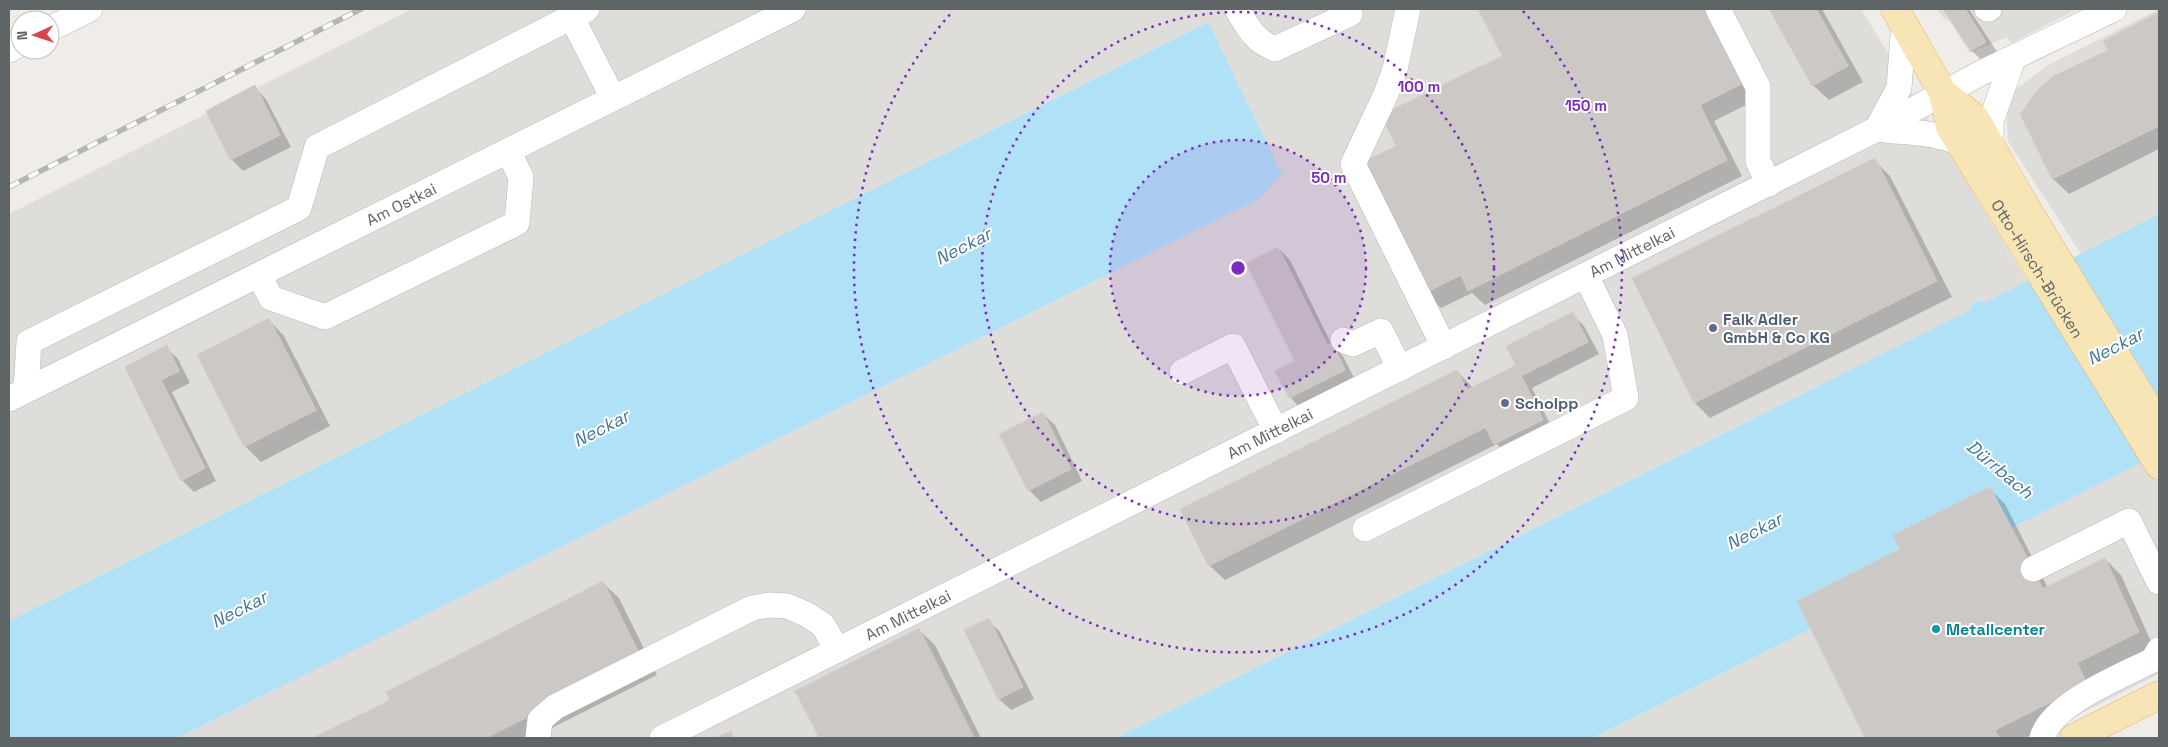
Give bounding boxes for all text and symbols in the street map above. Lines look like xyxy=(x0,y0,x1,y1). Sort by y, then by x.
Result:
north arrow xyxy=(10,10,60,60)
text: N xyxy=(13,31,31,41)
text: 100 m xyxy=(1398,77,1440,96)
text: 150 m xyxy=(1565,96,1607,115)
text: 50 m xyxy=(1311,168,1347,187)
street label: Am Ostkai xyxy=(363,178,440,230)
street label: Otto-Hirsch-Brücken xyxy=(1987,195,2088,342)
water label: Neckar xyxy=(931,221,997,270)
street label: Am Mittelkai xyxy=(1586,222,1678,282)
centre of rings xyxy=(1229,259,1247,277)
place label: Falk Adler GmbH & Co KG xyxy=(1723,309,1830,348)
water label: Neckar xyxy=(2083,321,2149,370)
marker: Falk Adler GmbH & Co KG xyxy=(1707,322,1719,334)
place label: Scholpp xyxy=(1515,393,1578,414)
marker: Scholpp xyxy=(1499,397,1511,409)
water label: Neckar xyxy=(569,403,635,452)
street label: Am Mittelkai xyxy=(1224,403,1316,464)
water label: Dürrbach xyxy=(1962,434,2039,504)
water label: Neckar xyxy=(1722,506,1788,555)
water label: Neckar xyxy=(207,584,273,633)
street label: Am Mittelkai xyxy=(861,584,954,645)
place label: Metallcenter xyxy=(1946,619,2045,640)
marker: Metallcenter xyxy=(1930,623,1942,635)

